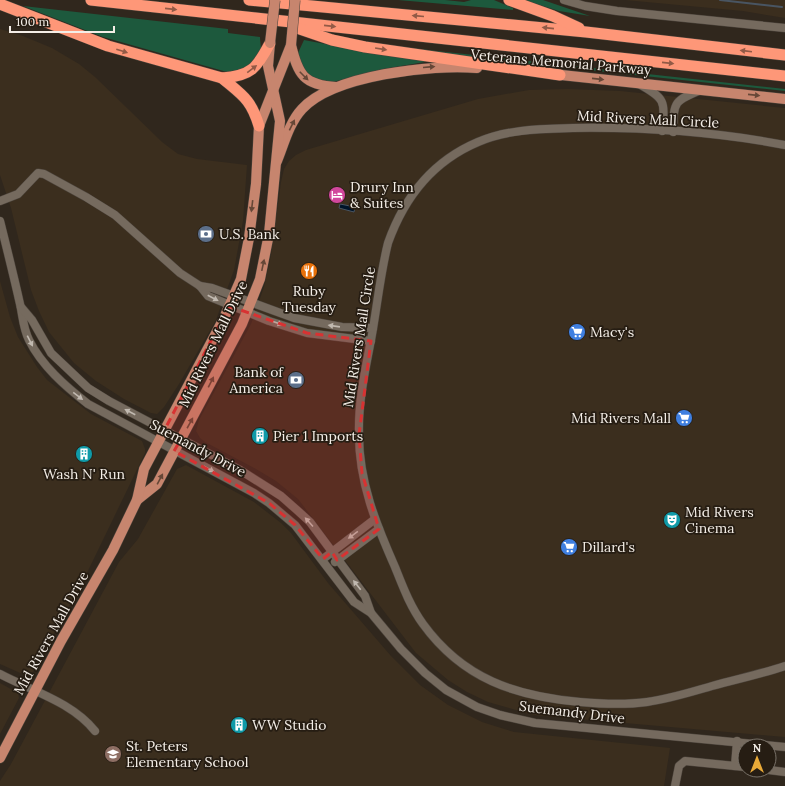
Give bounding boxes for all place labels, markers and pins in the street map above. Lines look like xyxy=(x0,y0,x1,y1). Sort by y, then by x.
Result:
place label: Drury Inn & Suites xyxy=(350,178,414,212)
hotel icon: Drury Inn & Suites xyxy=(327,185,347,205)
bank icon: U.S. Bank xyxy=(196,224,216,244)
place label: U.S. Bank xyxy=(219,225,280,243)
restaurant icon: Ruby Tuesday xyxy=(299,261,319,281)
place label: Ruby Tuesday xyxy=(282,282,337,316)
supermarket icon: Macy's xyxy=(567,322,587,342)
place label: Macy's xyxy=(590,323,634,341)
place label: Bank of America xyxy=(228,363,284,397)
bank icon: Bank of America xyxy=(286,370,306,390)
supermarket icon: Mid Rivers Mall xyxy=(674,408,694,428)
place label: Mid Rivers Mall xyxy=(571,409,671,427)
building icon: Pier 1 Imports xyxy=(250,426,270,446)
place label: Pier 1 Imports xyxy=(273,427,363,445)
building icon: Wash N' Run xyxy=(74,444,94,464)
place label: Wash N' Run xyxy=(43,465,126,483)
place label: Mid Rivers Cinema xyxy=(685,503,754,537)
theatre icon: Mid Rivers Cinema xyxy=(662,510,682,530)
supermarket icon: Dillard's xyxy=(559,537,579,557)
place label: Dillard's xyxy=(582,538,635,556)
building icon: WW Studio xyxy=(229,715,249,735)
place label: WW Studio xyxy=(252,716,326,734)
place label: St. Peters Elementary School xyxy=(126,737,249,771)
school or university icon: St. Peters Elementary School xyxy=(103,744,123,764)

